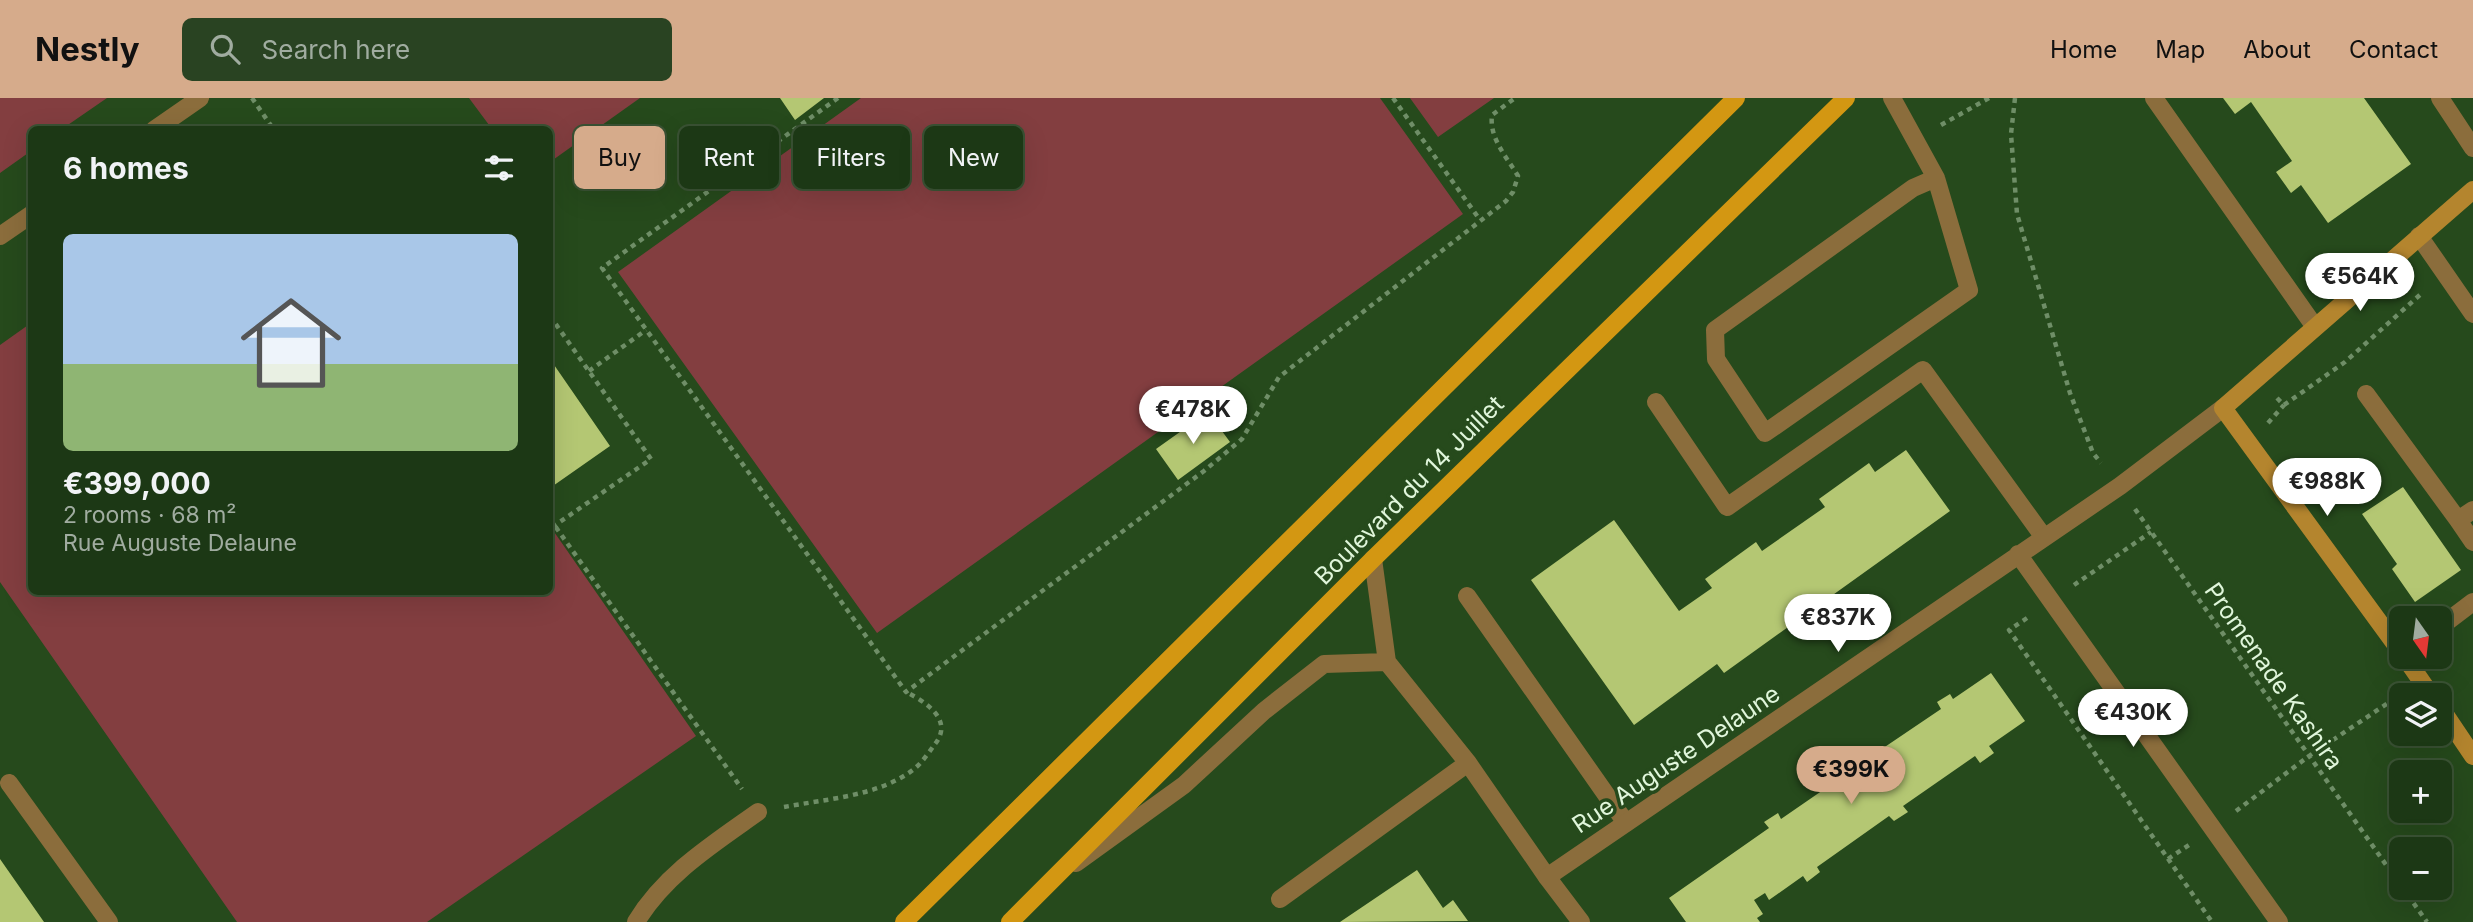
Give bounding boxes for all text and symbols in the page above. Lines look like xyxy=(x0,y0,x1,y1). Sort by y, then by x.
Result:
search box xyxy=(182,18,672,81)
text: Nestly xyxy=(35,29,140,69)
icon: search xyxy=(206,30,244,68)
text: Search here xyxy=(262,34,410,65)
text: Home xyxy=(2050,35,2117,64)
text: Map xyxy=(2155,35,2205,64)
text: About xyxy=(2243,35,2311,64)
text: Contact xyxy=(2349,35,2438,64)
chip: Buy xyxy=(574,126,665,189)
chip: Rent xyxy=(679,126,779,189)
chip: Filters xyxy=(793,126,910,189)
chip: New xyxy=(924,126,1023,189)
icon: filters xyxy=(480,149,518,187)
text: 6 homes xyxy=(63,150,189,186)
pin: €564K xyxy=(2311,254,2409,313)
text: €564K xyxy=(2321,262,2399,290)
icon: home xyxy=(228,280,354,406)
pin: €478K xyxy=(1144,386,1242,446)
street label: Boulevard du 14 Juillet xyxy=(1308,389,1510,591)
text: €478K xyxy=(1155,395,1231,423)
pin: €988K xyxy=(2278,458,2376,518)
text: €399,000 xyxy=(63,465,211,501)
text: €988K xyxy=(2288,467,2366,495)
text: 2 rooms · 68 m² xyxy=(63,501,236,529)
text: Rue Auguste Delaune xyxy=(63,529,297,557)
street label: Promenade Kashira xyxy=(2199,577,2349,775)
pin: €837K xyxy=(1789,594,1887,654)
text: €837K xyxy=(1800,603,1876,631)
north arrow xyxy=(2389,606,2452,668)
map controls xyxy=(2389,606,2452,900)
street label: Rue Auguste Delaune xyxy=(1567,679,1785,839)
button: layers xyxy=(2389,683,2452,746)
pin: €430K xyxy=(2084,690,2182,749)
text: €430K xyxy=(2094,698,2172,726)
pin: €399K xyxy=(1802,746,1900,806)
text: €399K xyxy=(1812,755,1890,783)
button: + xyxy=(2389,760,2452,823)
button: − xyxy=(2389,837,2452,900)

